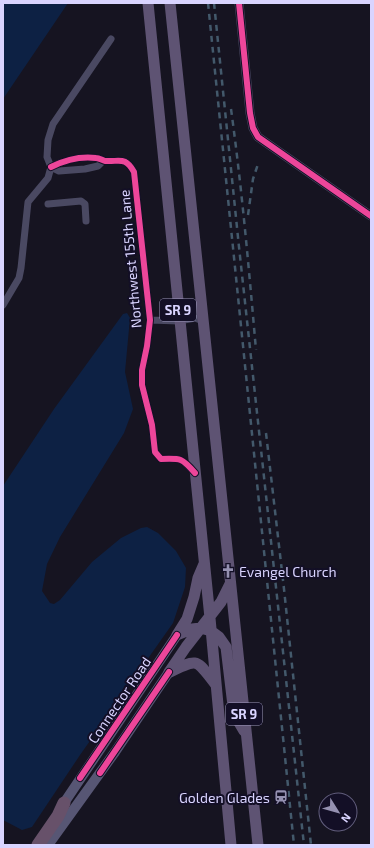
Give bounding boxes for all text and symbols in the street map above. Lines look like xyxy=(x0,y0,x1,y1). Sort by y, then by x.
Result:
street label: Northwest 155th Lane xyxy=(115,189,145,329)
road number: SR 9 xyxy=(160,299,196,321)
church icon: Evangel Church xyxy=(220,563,236,579)
place label: Evangel Church xyxy=(239,563,337,580)
street label: Connector Road xyxy=(84,654,154,746)
road number: SR 9 xyxy=(226,703,262,725)
place label: Golden Glades xyxy=(179,789,270,806)
station icon: Golden Glades xyxy=(273,789,289,805)
north arrow xyxy=(318,792,358,832)
text: N xyxy=(339,811,354,825)

